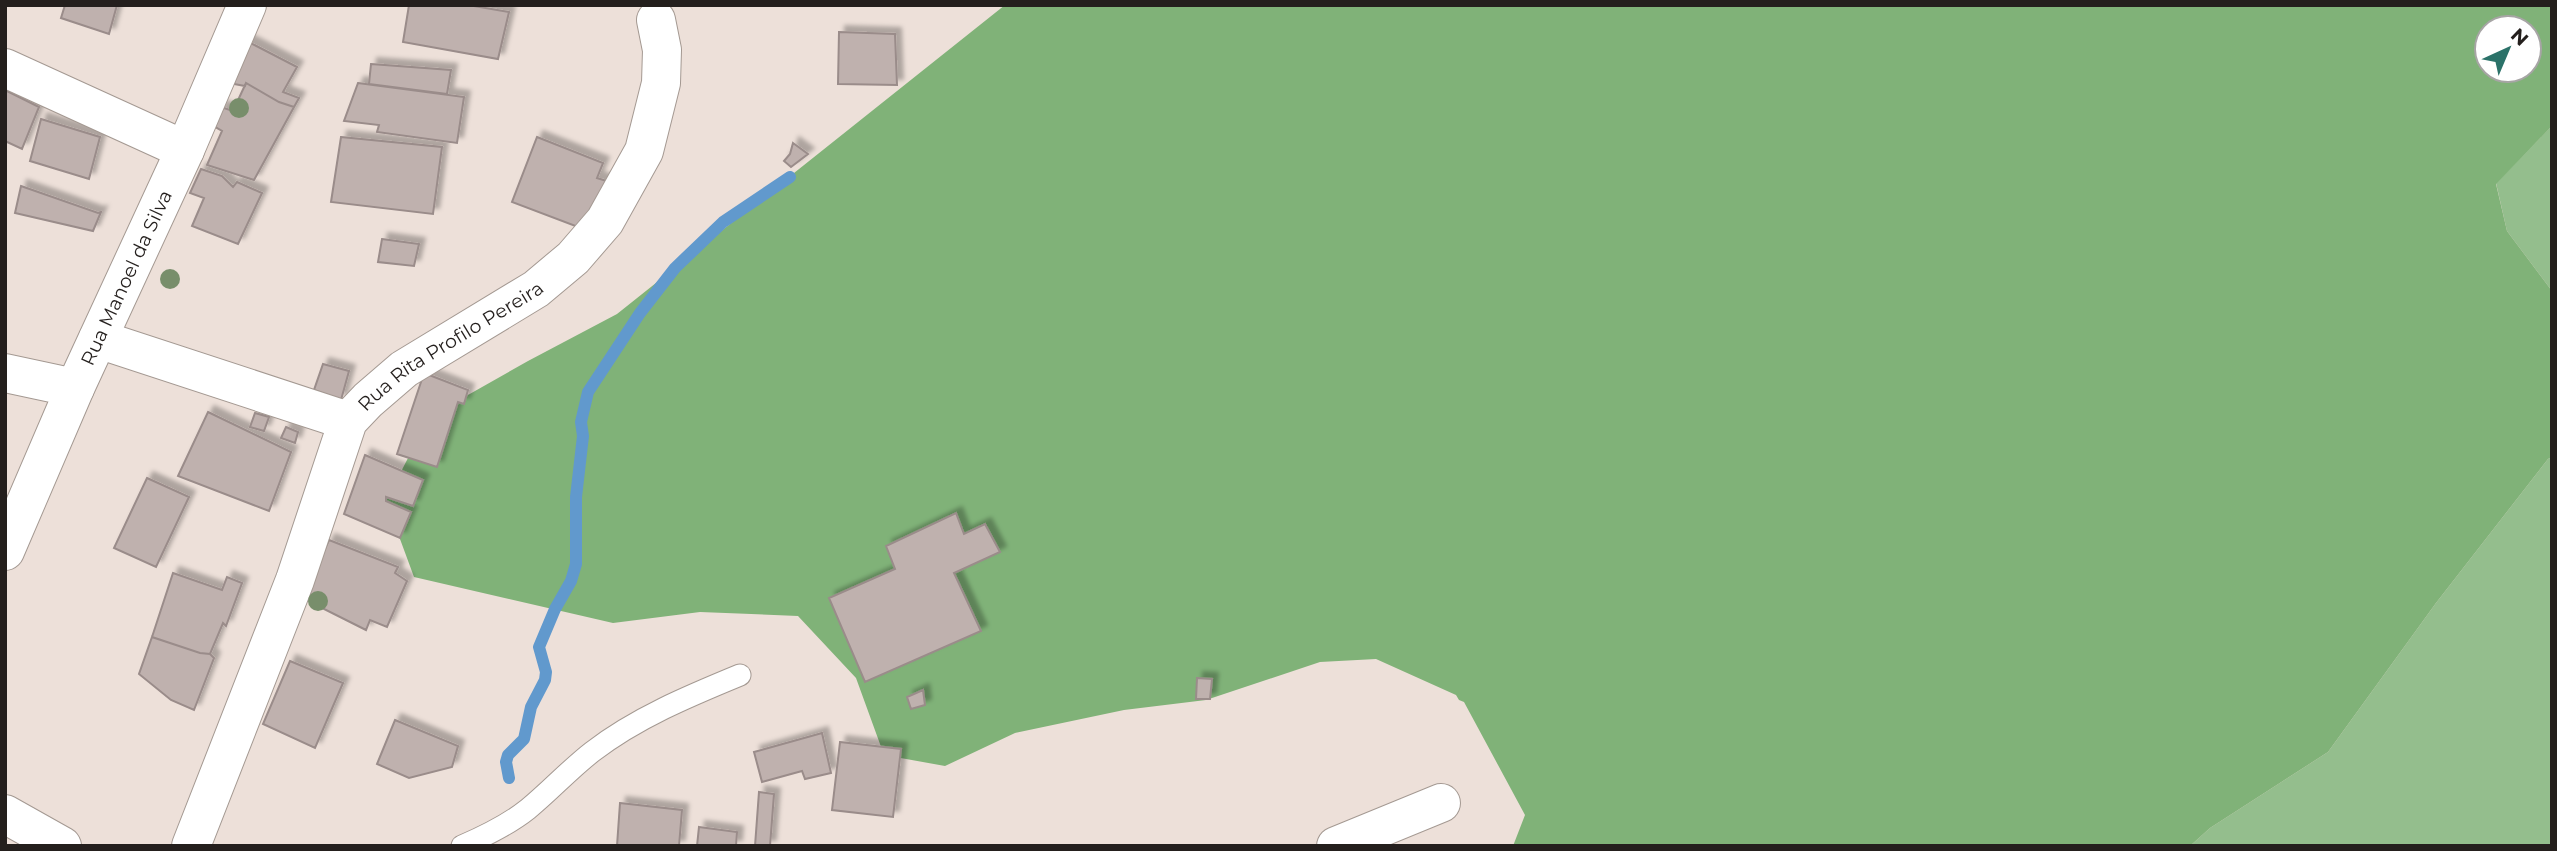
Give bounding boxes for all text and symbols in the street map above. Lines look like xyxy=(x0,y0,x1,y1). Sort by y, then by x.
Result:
north arrow xyxy=(2473,14,2543,84)
text: N xyxy=(2506,24,2533,51)
street label: Rua Manoel da Silva xyxy=(76,186,177,369)
street label: Rua Rita Profilo Pereira xyxy=(353,277,548,416)

